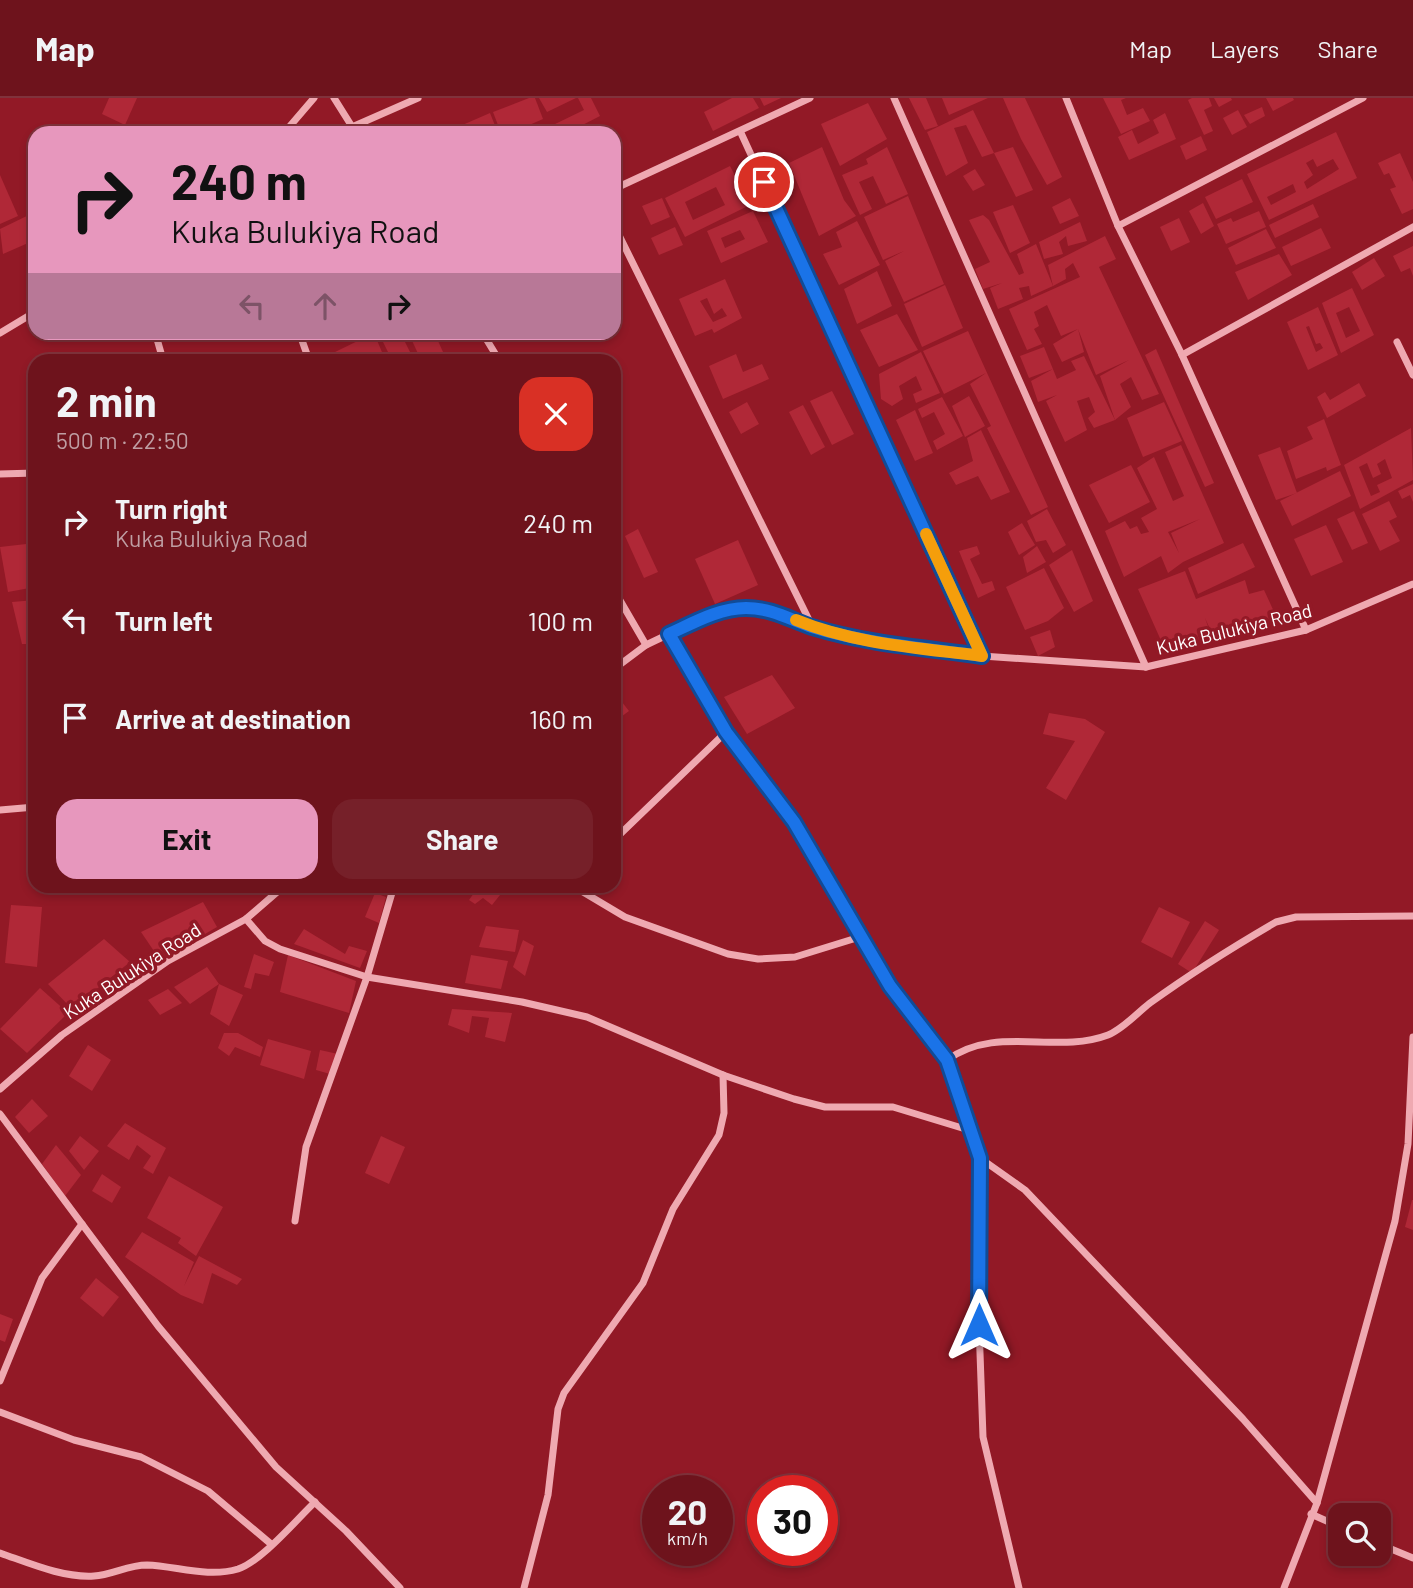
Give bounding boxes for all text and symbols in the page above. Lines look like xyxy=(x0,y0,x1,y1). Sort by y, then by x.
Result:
text: Map xyxy=(35,28,95,68)
text: Map xyxy=(1129,34,1172,63)
text: Layers xyxy=(1210,34,1279,63)
text: Share xyxy=(1317,34,1378,63)
text: 240 m xyxy=(171,151,307,210)
pin xyxy=(734,152,794,212)
icon: right xyxy=(56,154,147,245)
icon: arrive xyxy=(745,163,783,201)
text: Kuka Bulukiya Road xyxy=(171,211,440,249)
icon: left xyxy=(233,287,271,325)
icon: ahead xyxy=(306,287,344,325)
icon: right xyxy=(379,287,417,325)
text: 2 min xyxy=(56,375,157,425)
button: close xyxy=(519,377,593,451)
text: 500 m · 22:50 xyxy=(56,426,189,454)
text: Turn right xyxy=(115,493,228,524)
icon: right xyxy=(56,503,94,541)
text: 240 m xyxy=(523,507,593,538)
text: Kuka Bulukiya Road xyxy=(115,524,308,552)
street label: Kuka Bulukiya Road xyxy=(1154,598,1314,659)
icon: left xyxy=(56,601,94,639)
text: Turn left xyxy=(115,605,213,636)
text: 100 m xyxy=(528,605,593,636)
icon: arrive xyxy=(56,699,94,737)
text: Arrive at destination xyxy=(115,703,351,734)
text: 160 m xyxy=(529,703,593,734)
button: Exit xyxy=(56,799,318,879)
button: Share xyxy=(332,799,593,879)
street label: Kuka Bulukiya Road xyxy=(59,918,205,1024)
position arrow xyxy=(942,1288,1016,1362)
speed limit sign: 30 xyxy=(747,1475,838,1566)
text: 20 xyxy=(668,1490,707,1532)
map controls xyxy=(1328,1503,1391,1566)
button: search xyxy=(1328,1503,1391,1566)
text: km/h xyxy=(667,1527,708,1549)

